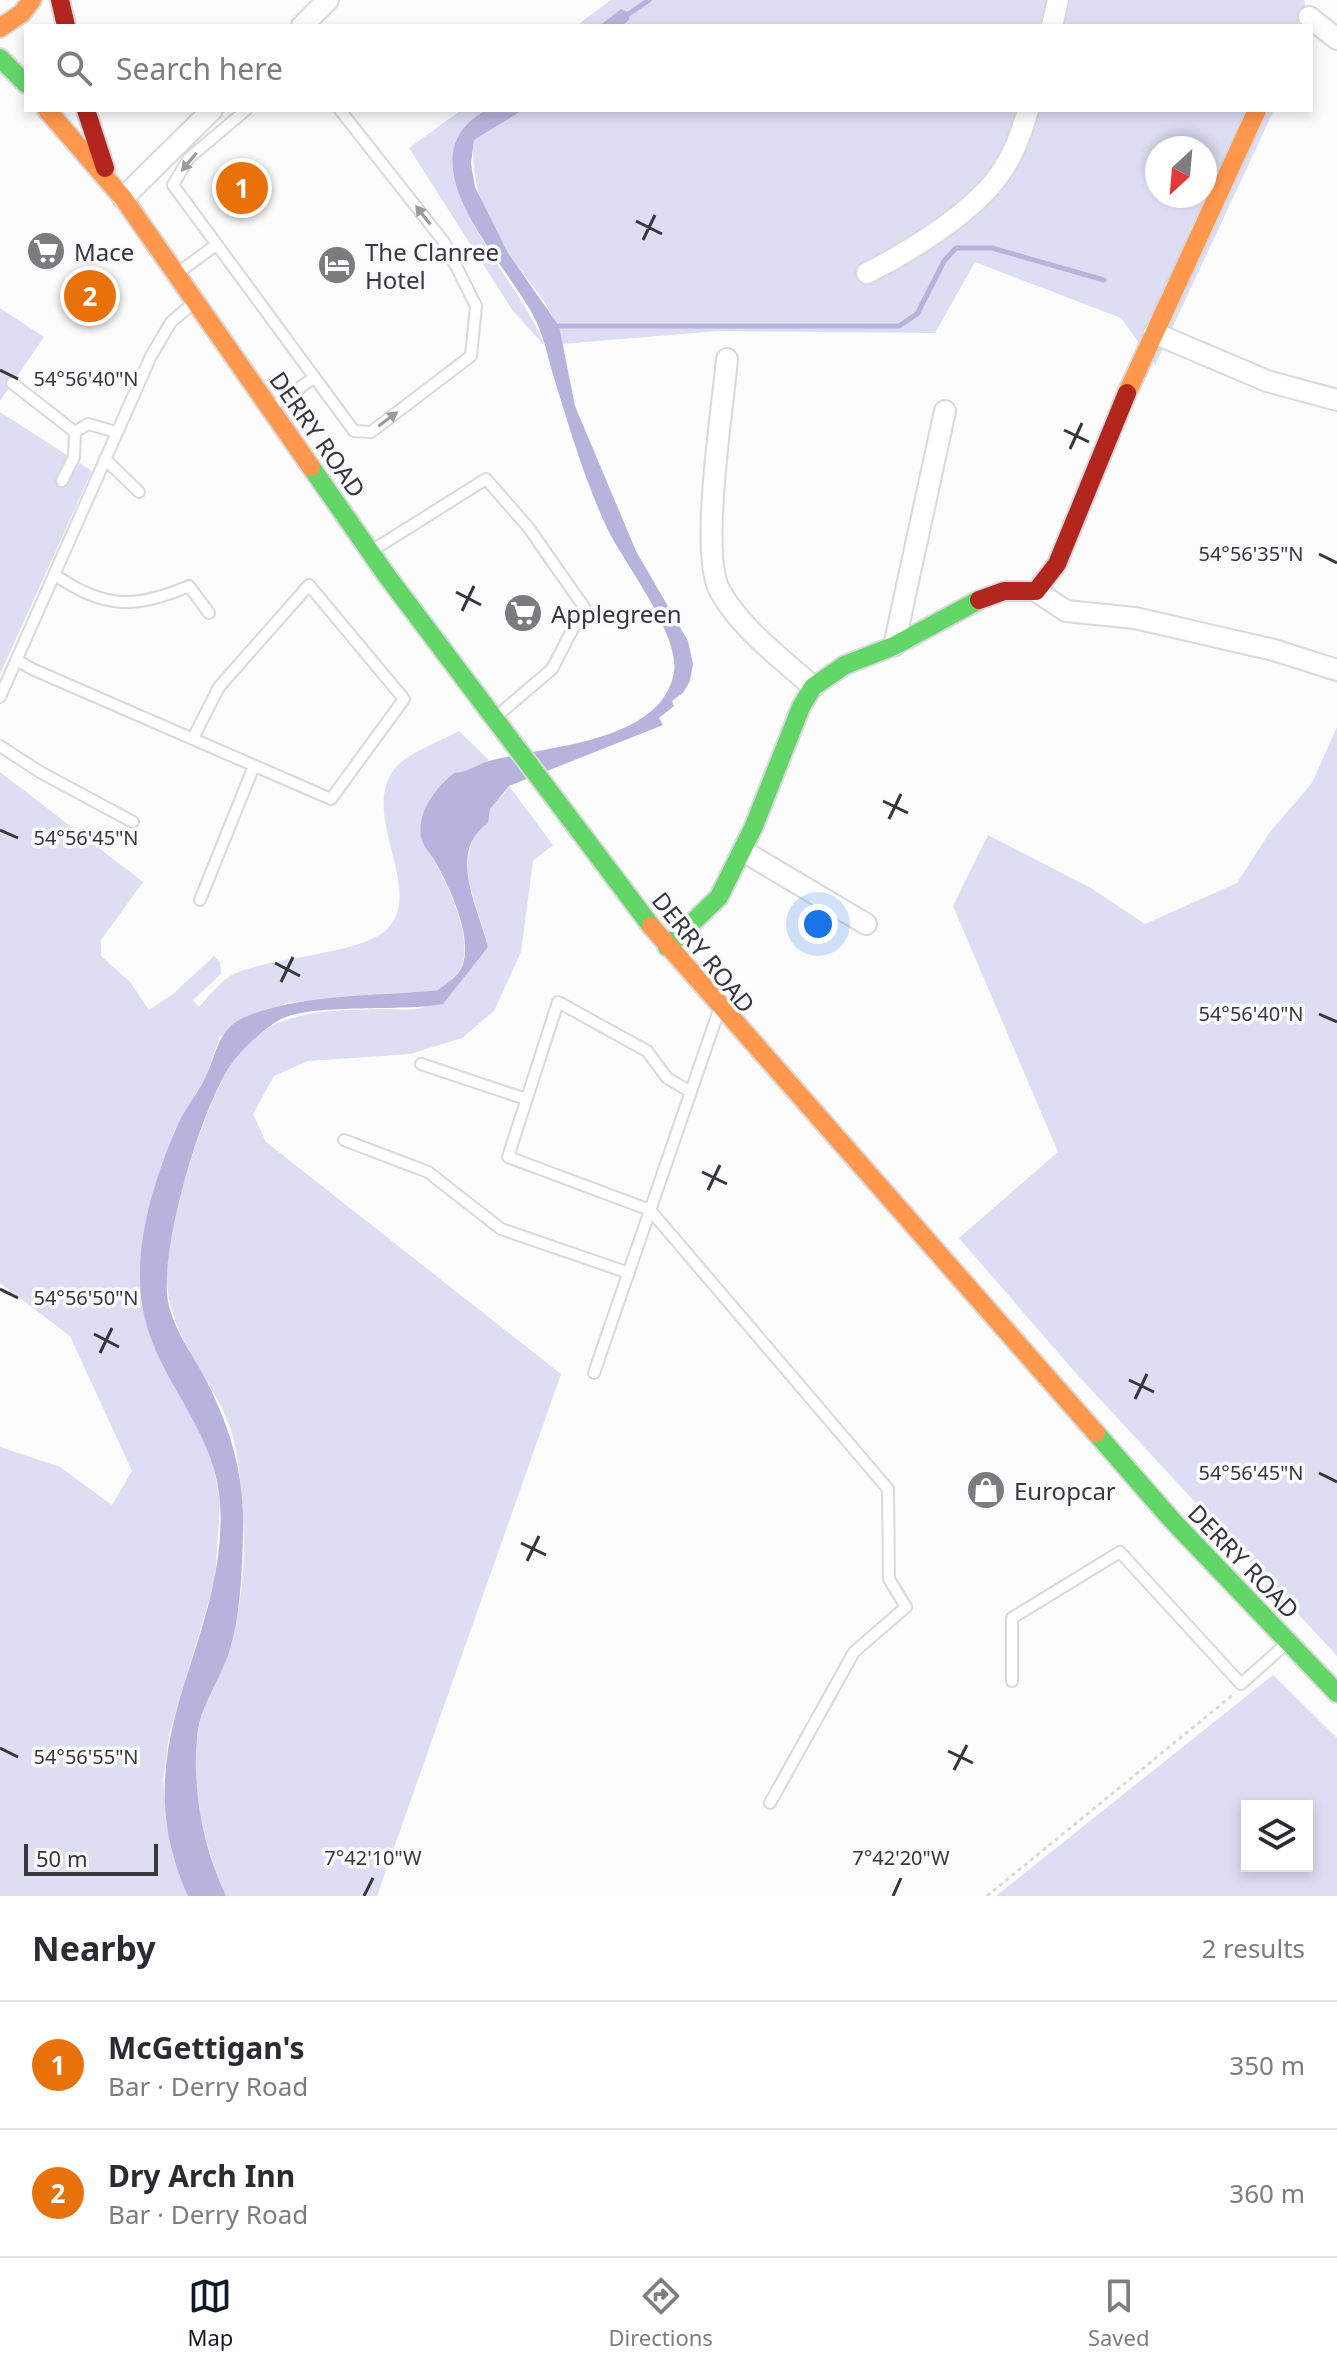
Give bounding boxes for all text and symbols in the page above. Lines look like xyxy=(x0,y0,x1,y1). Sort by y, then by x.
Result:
search box xyxy=(24,24,1313,112)
icon: search xyxy=(52,46,96,90)
text: Search here xyxy=(116,48,283,89)
north arrow xyxy=(1145,136,1217,208)
one-way arrow xyxy=(181,152,197,172)
pin: 1 xyxy=(216,158,268,218)
one-way arrow xyxy=(415,205,431,225)
supermarket icon: Mace xyxy=(25,230,67,272)
place label: Mace xyxy=(74,235,134,268)
place label: The Clanree Hotel xyxy=(365,235,499,296)
hotel icon: The Clanree Hotel xyxy=(316,244,358,286)
pin: 2 xyxy=(64,266,116,326)
street label: DERRY ROAD xyxy=(262,364,374,504)
text: 54°56'40"N xyxy=(33,365,139,392)
one-way arrow xyxy=(378,411,398,427)
text: 54°56'35"N xyxy=(1198,540,1304,567)
supermarket icon: Applegreen xyxy=(502,592,544,634)
place label: Applegreen xyxy=(551,597,682,630)
text: 54°56'45"N xyxy=(33,824,139,851)
street label: DERRY ROAD xyxy=(645,885,763,1019)
your location xyxy=(798,904,838,944)
text: 54°56'40"N xyxy=(1198,1000,1304,1027)
text: 54°56'50"N xyxy=(33,1284,139,1311)
text: 54°56'45"N xyxy=(1198,1459,1304,1486)
shop icon: Europcar xyxy=(965,1469,1007,1511)
place label: Europcar xyxy=(1014,1474,1116,1507)
street label: DERRY ROAD xyxy=(1181,1497,1307,1625)
text: 54°56'55"N xyxy=(33,1743,139,1770)
map controls xyxy=(1241,1800,1313,1872)
button: layers xyxy=(1241,1800,1313,1872)
scale bar xyxy=(24,1840,158,1876)
text: 50 m xyxy=(36,1843,87,1873)
text: 7°42'10"W xyxy=(324,1844,422,1871)
text: 7°42'20"W xyxy=(852,1844,950,1871)
text: Nearby xyxy=(32,1925,156,1971)
text: 2 results xyxy=(1201,1930,1305,1966)
text: McGettigan's xyxy=(108,2027,305,2068)
text: 1 xyxy=(51,2047,65,2083)
text: 350 m xyxy=(1229,2047,1305,2083)
text: Bar · Derry Road xyxy=(108,2068,308,2104)
text: Dry Arch Inn xyxy=(108,2155,295,2196)
text: 2 xyxy=(51,2175,65,2211)
text: 360 m xyxy=(1229,2175,1305,2211)
text: Bar · Derry Road xyxy=(108,2196,308,2232)
tab: Map xyxy=(188,2274,233,2352)
tab: Directions xyxy=(608,2274,713,2352)
tab: Saved xyxy=(1088,2274,1149,2352)

